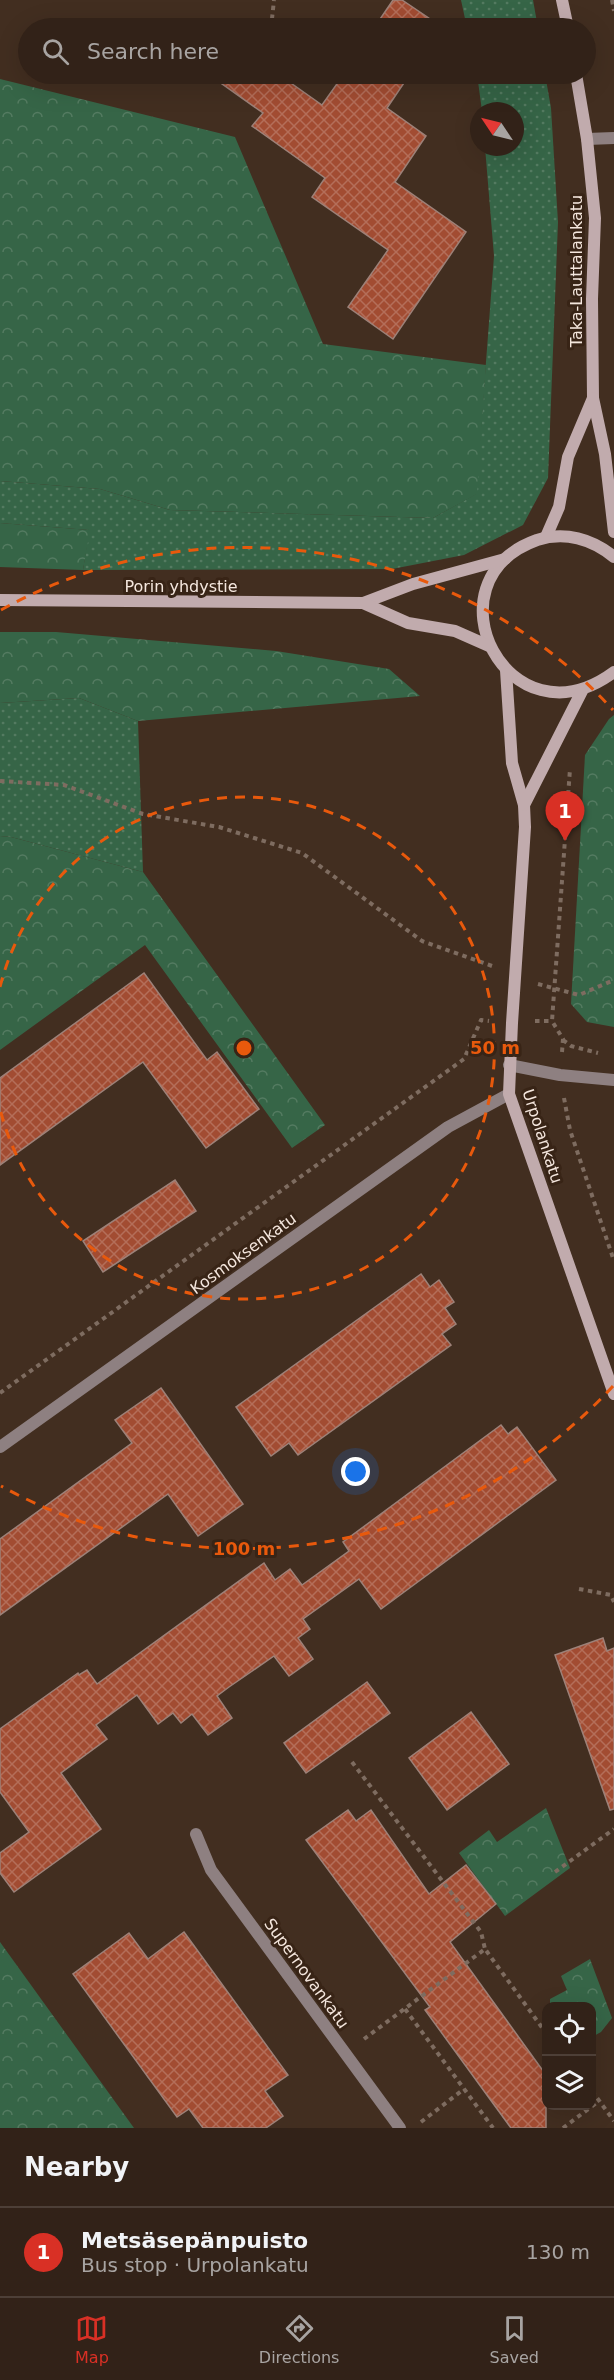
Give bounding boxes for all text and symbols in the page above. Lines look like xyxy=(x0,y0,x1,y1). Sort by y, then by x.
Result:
search box xyxy=(18,18,596,84)
icon: search xyxy=(39,35,72,68)
text: Search here xyxy=(87,39,219,64)
north arrow xyxy=(470,102,524,156)
street label: Taka-Lauttalankatu xyxy=(567,195,586,348)
street label: Porin yhdystie xyxy=(124,577,238,596)
pin: 1 xyxy=(546,792,584,841)
text: 50 m xyxy=(470,1037,520,1058)
centre of rings xyxy=(234,1038,254,1058)
street label: Urpolankatu xyxy=(518,1087,567,1186)
street label: Kosmoksenkatu xyxy=(187,1209,300,1298)
your location xyxy=(341,1457,370,1486)
text: 100 m xyxy=(213,1538,275,1559)
street label: Supernovankatu xyxy=(260,1915,353,2032)
map controls xyxy=(542,2002,596,2110)
button: locate xyxy=(542,2002,596,2056)
button: layers xyxy=(542,2056,596,2110)
text: Nearby xyxy=(24,2152,129,2182)
text: Metsäsepänpuisto xyxy=(81,2228,308,2253)
text: 1 xyxy=(37,2240,50,2264)
text: 130 m xyxy=(526,2240,590,2264)
text: Bus stop · Urpolankatu xyxy=(81,2253,309,2277)
tab: Map xyxy=(75,2312,109,2367)
tab: Directions xyxy=(259,2312,339,2367)
tab: Saved xyxy=(490,2312,539,2367)

